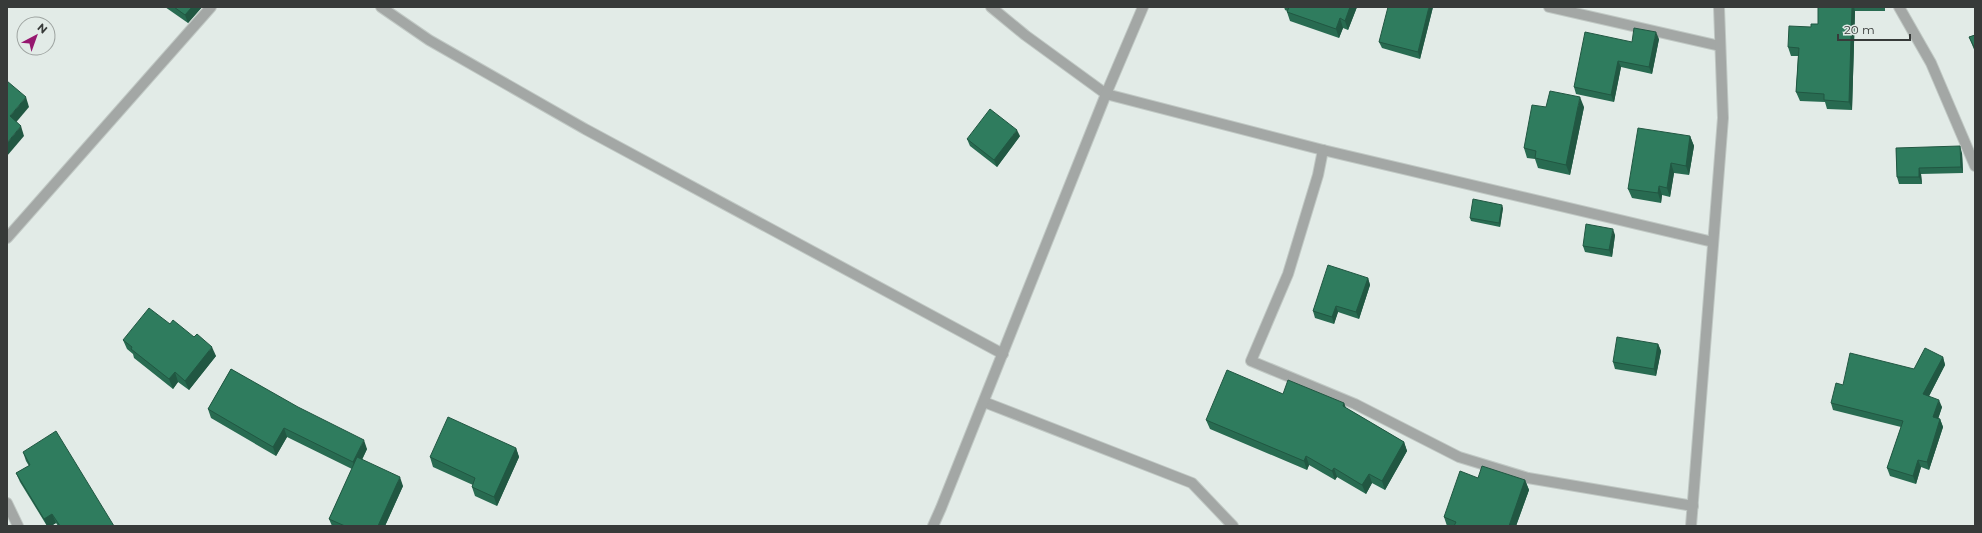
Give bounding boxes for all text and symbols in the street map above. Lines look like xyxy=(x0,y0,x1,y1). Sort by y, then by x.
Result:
north arrow xyxy=(16,16,56,56)
scale bar xyxy=(1838,16,1910,42)
text: N xyxy=(35,20,51,37)
text: 20 m xyxy=(1844,22,1875,37)

